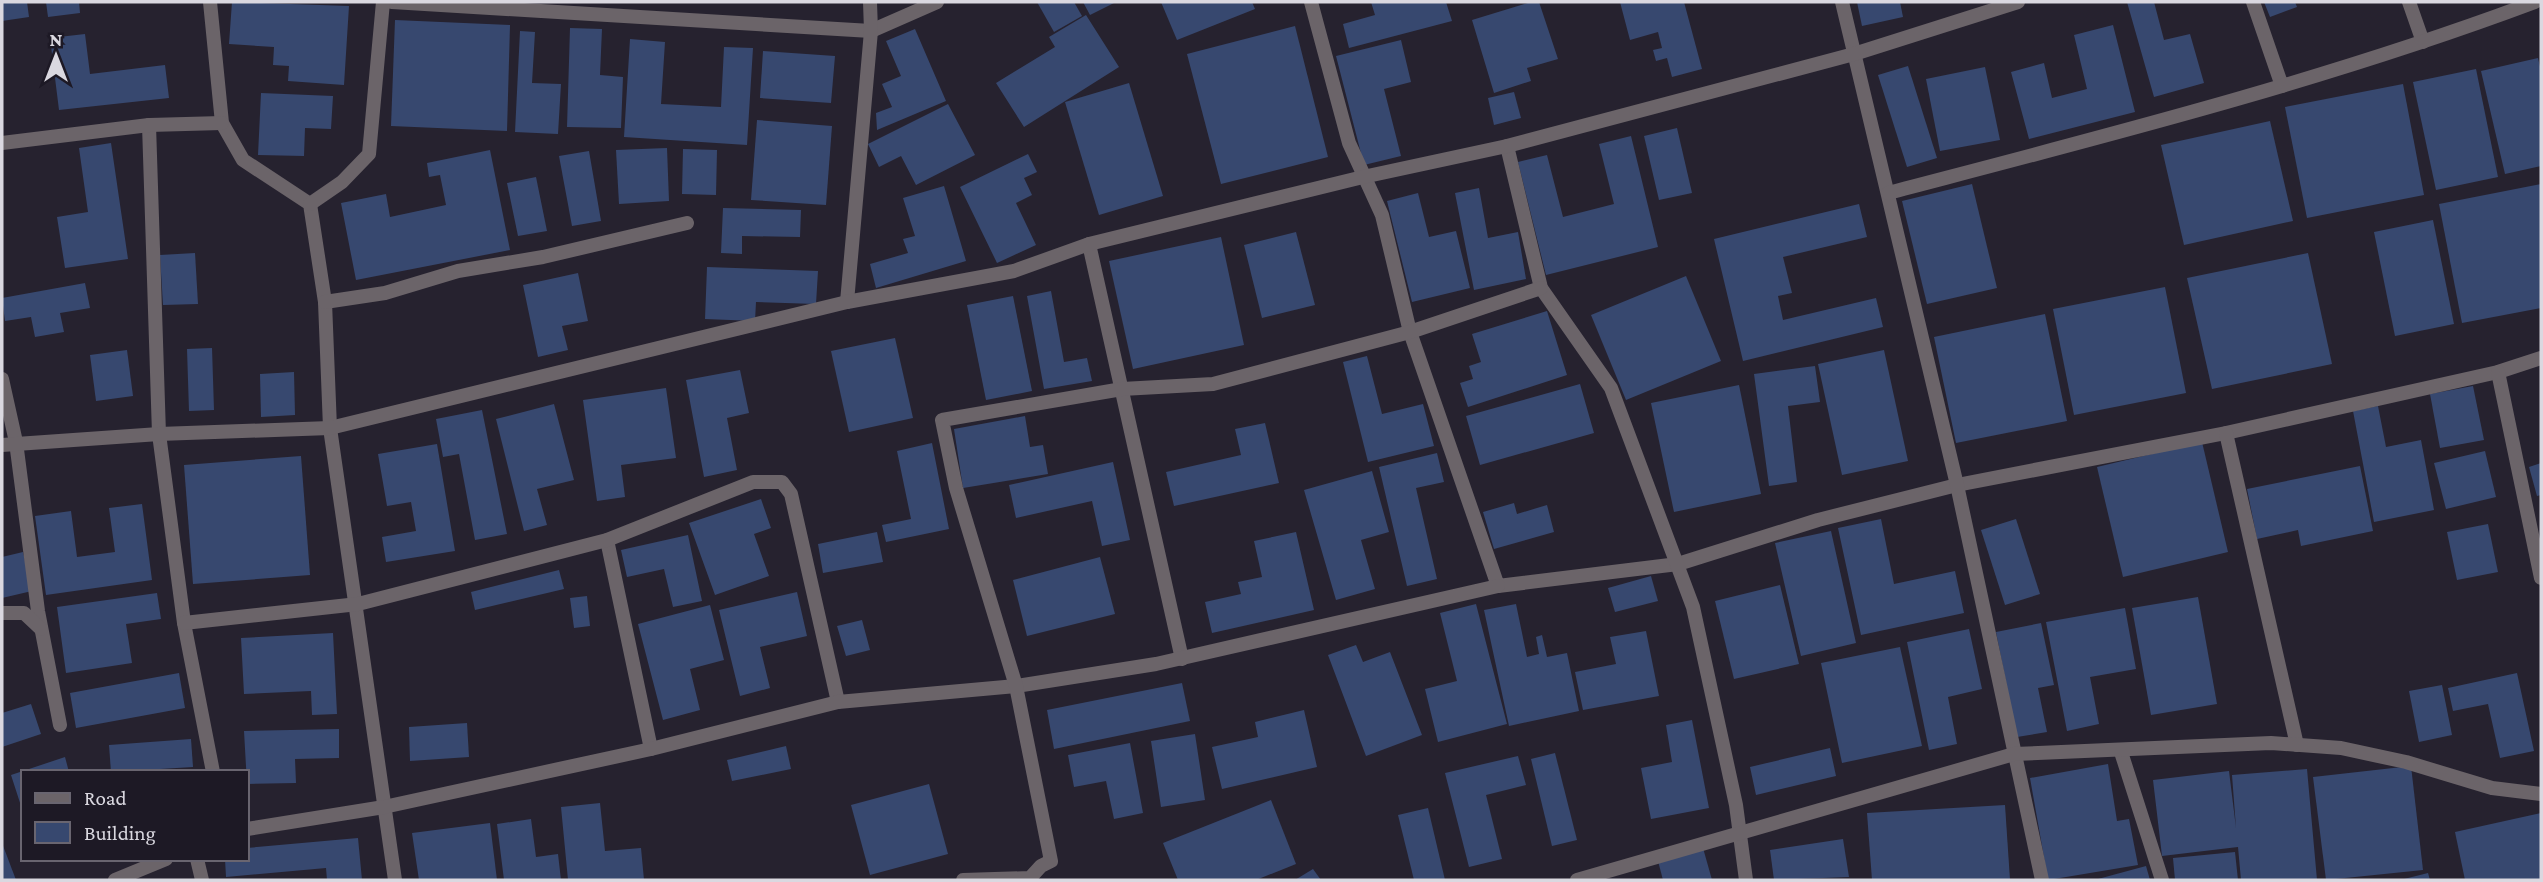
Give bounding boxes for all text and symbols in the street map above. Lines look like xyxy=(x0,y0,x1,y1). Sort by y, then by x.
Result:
north arrow xyxy=(21,21,91,91)
text: N xyxy=(50,29,63,50)
legend xyxy=(21,770,248,861)
text: Road xyxy=(84,786,127,810)
text: Building xyxy=(84,821,156,845)

